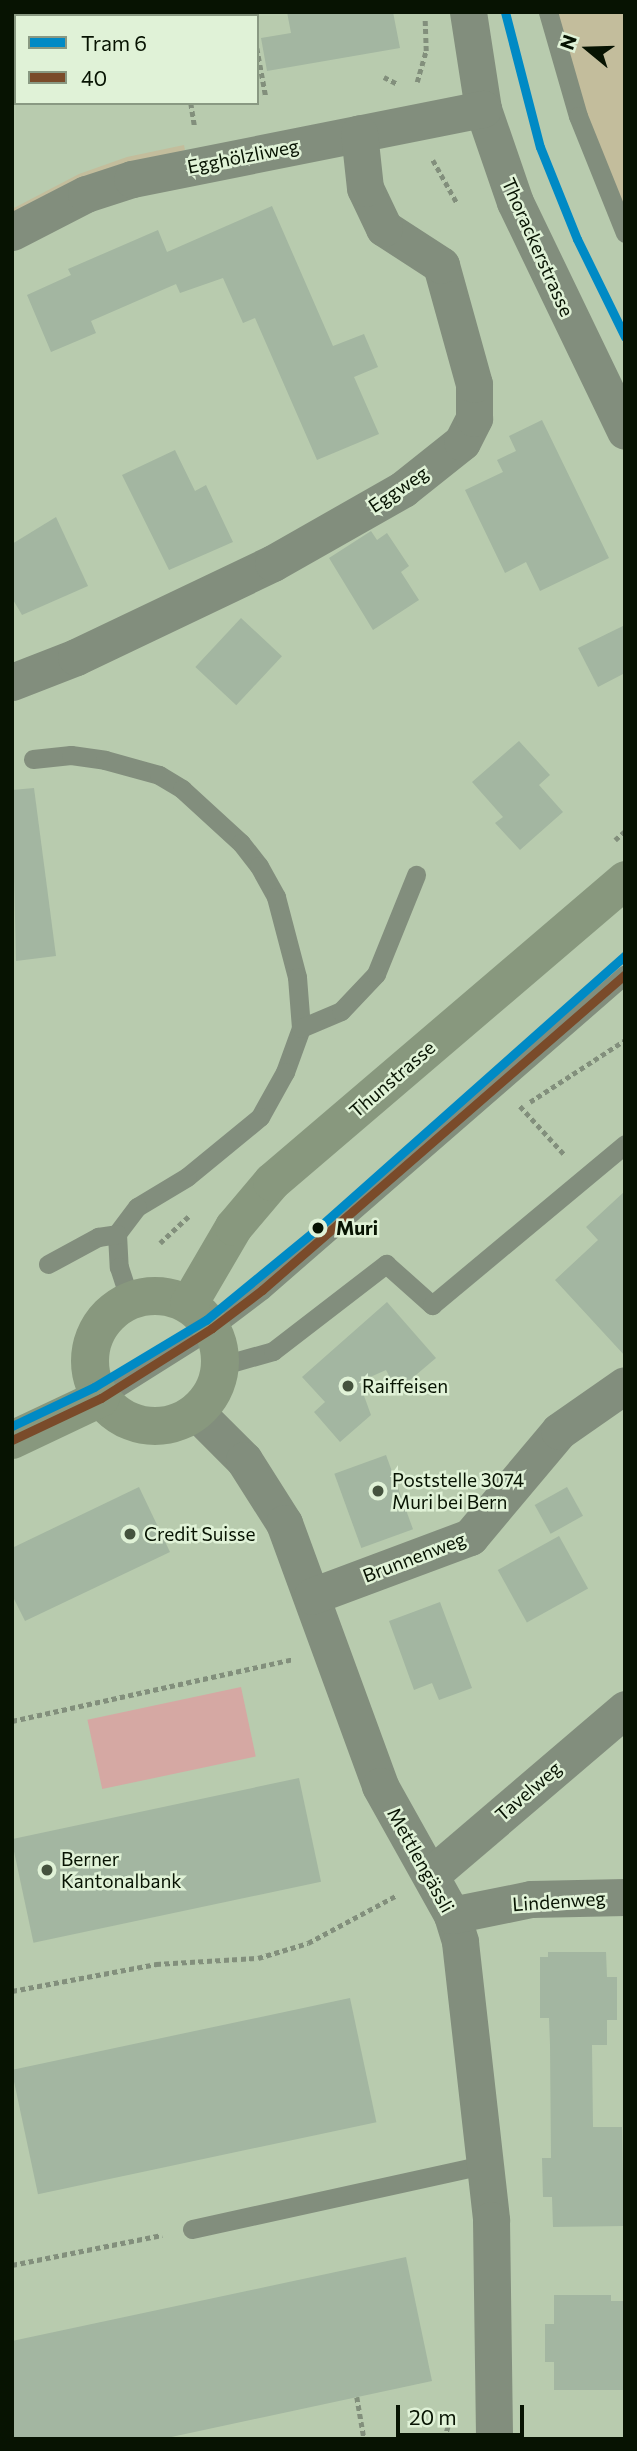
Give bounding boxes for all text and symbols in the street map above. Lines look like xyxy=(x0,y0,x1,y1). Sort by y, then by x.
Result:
legend xyxy=(14,14,259,105)
north arrow xyxy=(553,14,623,84)
text: Tram 6 xyxy=(81,30,147,55)
text: N xyxy=(554,32,581,52)
text: 40 xyxy=(81,65,107,90)
street label: Egghölzliweg xyxy=(185,134,301,178)
street label: Thorackerstrasse xyxy=(497,174,579,320)
street label: Eggweg xyxy=(364,461,432,517)
street label: Thunstrasse xyxy=(345,1036,439,1122)
marker: Muri xyxy=(307,1217,329,1239)
place label: Muri xyxy=(336,1217,378,1239)
place label: Raiffeisen xyxy=(362,1375,448,1397)
marker: Raiffeisen xyxy=(340,1378,356,1394)
place label: Poststelle 3074 Muri bei Bern xyxy=(392,1469,524,1513)
marker: Poststelle 3074 Muri bei Bern xyxy=(370,1483,386,1499)
place label: Credit Suisse xyxy=(144,1523,256,1545)
marker: Credit Suisse xyxy=(122,1526,138,1542)
street label: Brunnenweg xyxy=(359,1527,469,1587)
street label: Tavelweg xyxy=(490,1756,566,1826)
street label: Mettlengässli xyxy=(383,1804,459,1916)
place label: Berner Kantonalbank xyxy=(61,1848,182,1892)
marker: Berner Kantonalbank xyxy=(39,1862,55,1878)
street label: Lindenweg xyxy=(512,1886,606,1916)
scale bar xyxy=(399,2392,527,2436)
text: 20 m xyxy=(409,2404,457,2429)

